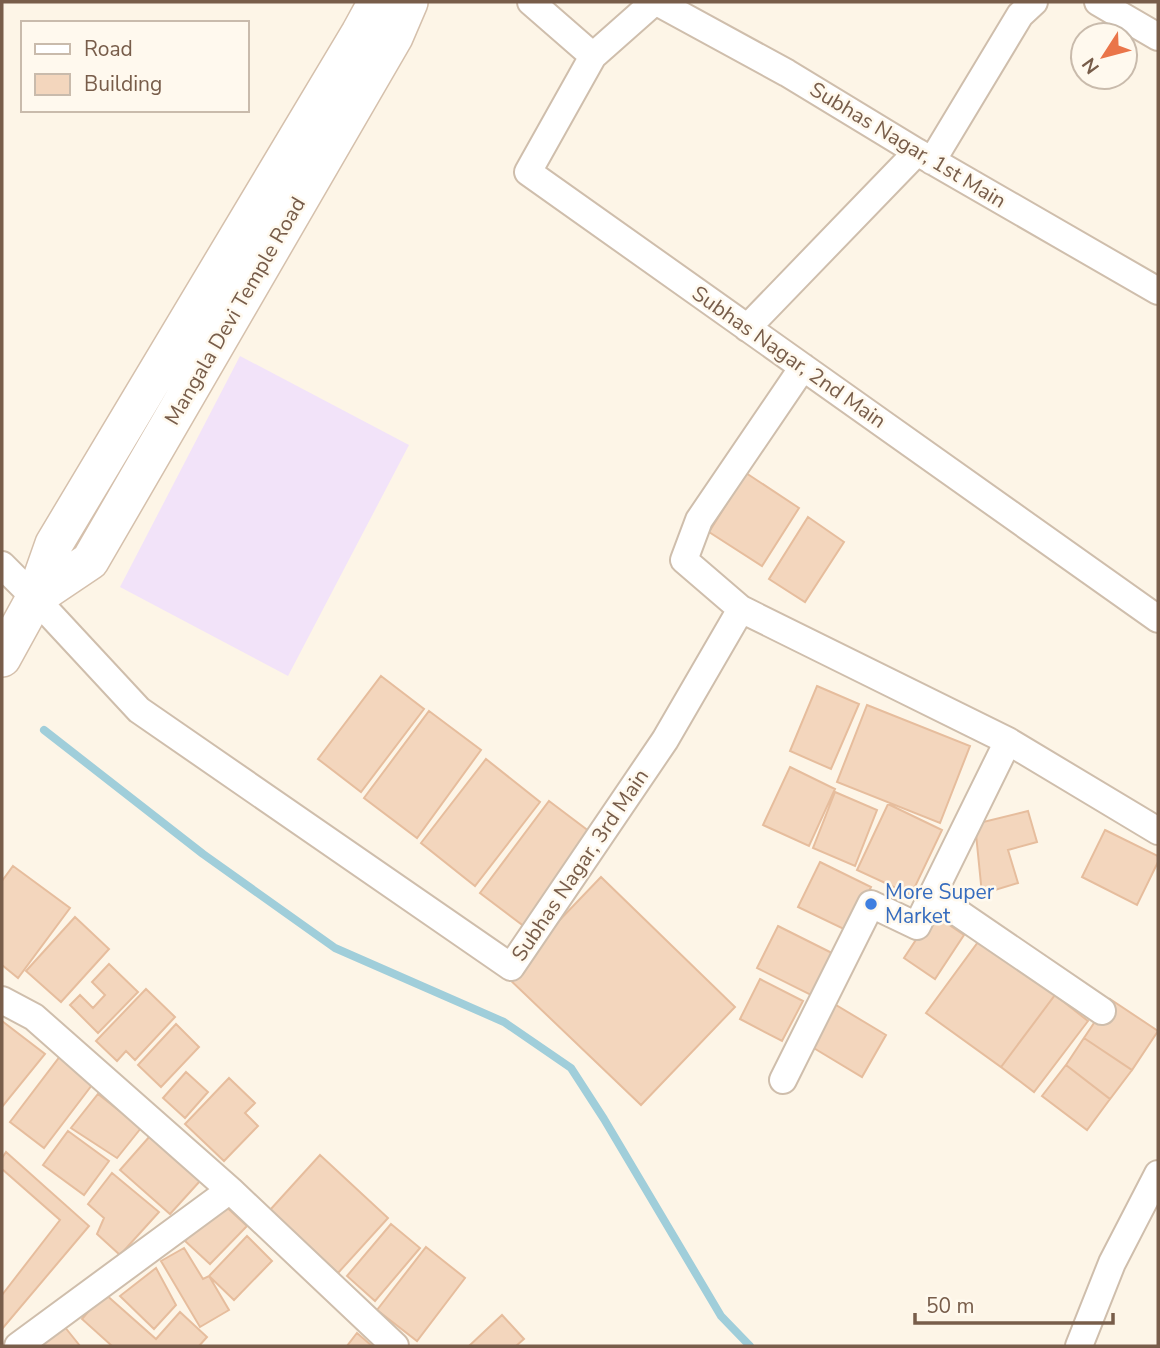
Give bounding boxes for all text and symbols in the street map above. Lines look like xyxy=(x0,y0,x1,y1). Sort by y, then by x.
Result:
legend xyxy=(21,21,248,112)
north arrow xyxy=(1069,21,1139,91)
text: Road xyxy=(84,35,133,63)
text: N xyxy=(1076,52,1106,79)
text: Building xyxy=(84,70,162,98)
street label: Subhas Nagar, 1st Main xyxy=(805,75,1011,215)
street label: Mangala Devi Temple Road xyxy=(158,192,312,430)
street label: Subhas Nagar, 2nd Main xyxy=(686,279,892,435)
street label: Subhas Nagar, 3rd Main xyxy=(505,763,655,967)
place label: More Super Market xyxy=(885,878,995,930)
marker: More Super Market xyxy=(863,896,879,912)
scale bar xyxy=(915,1282,1113,1326)
text: 50 m xyxy=(926,1292,975,1320)

